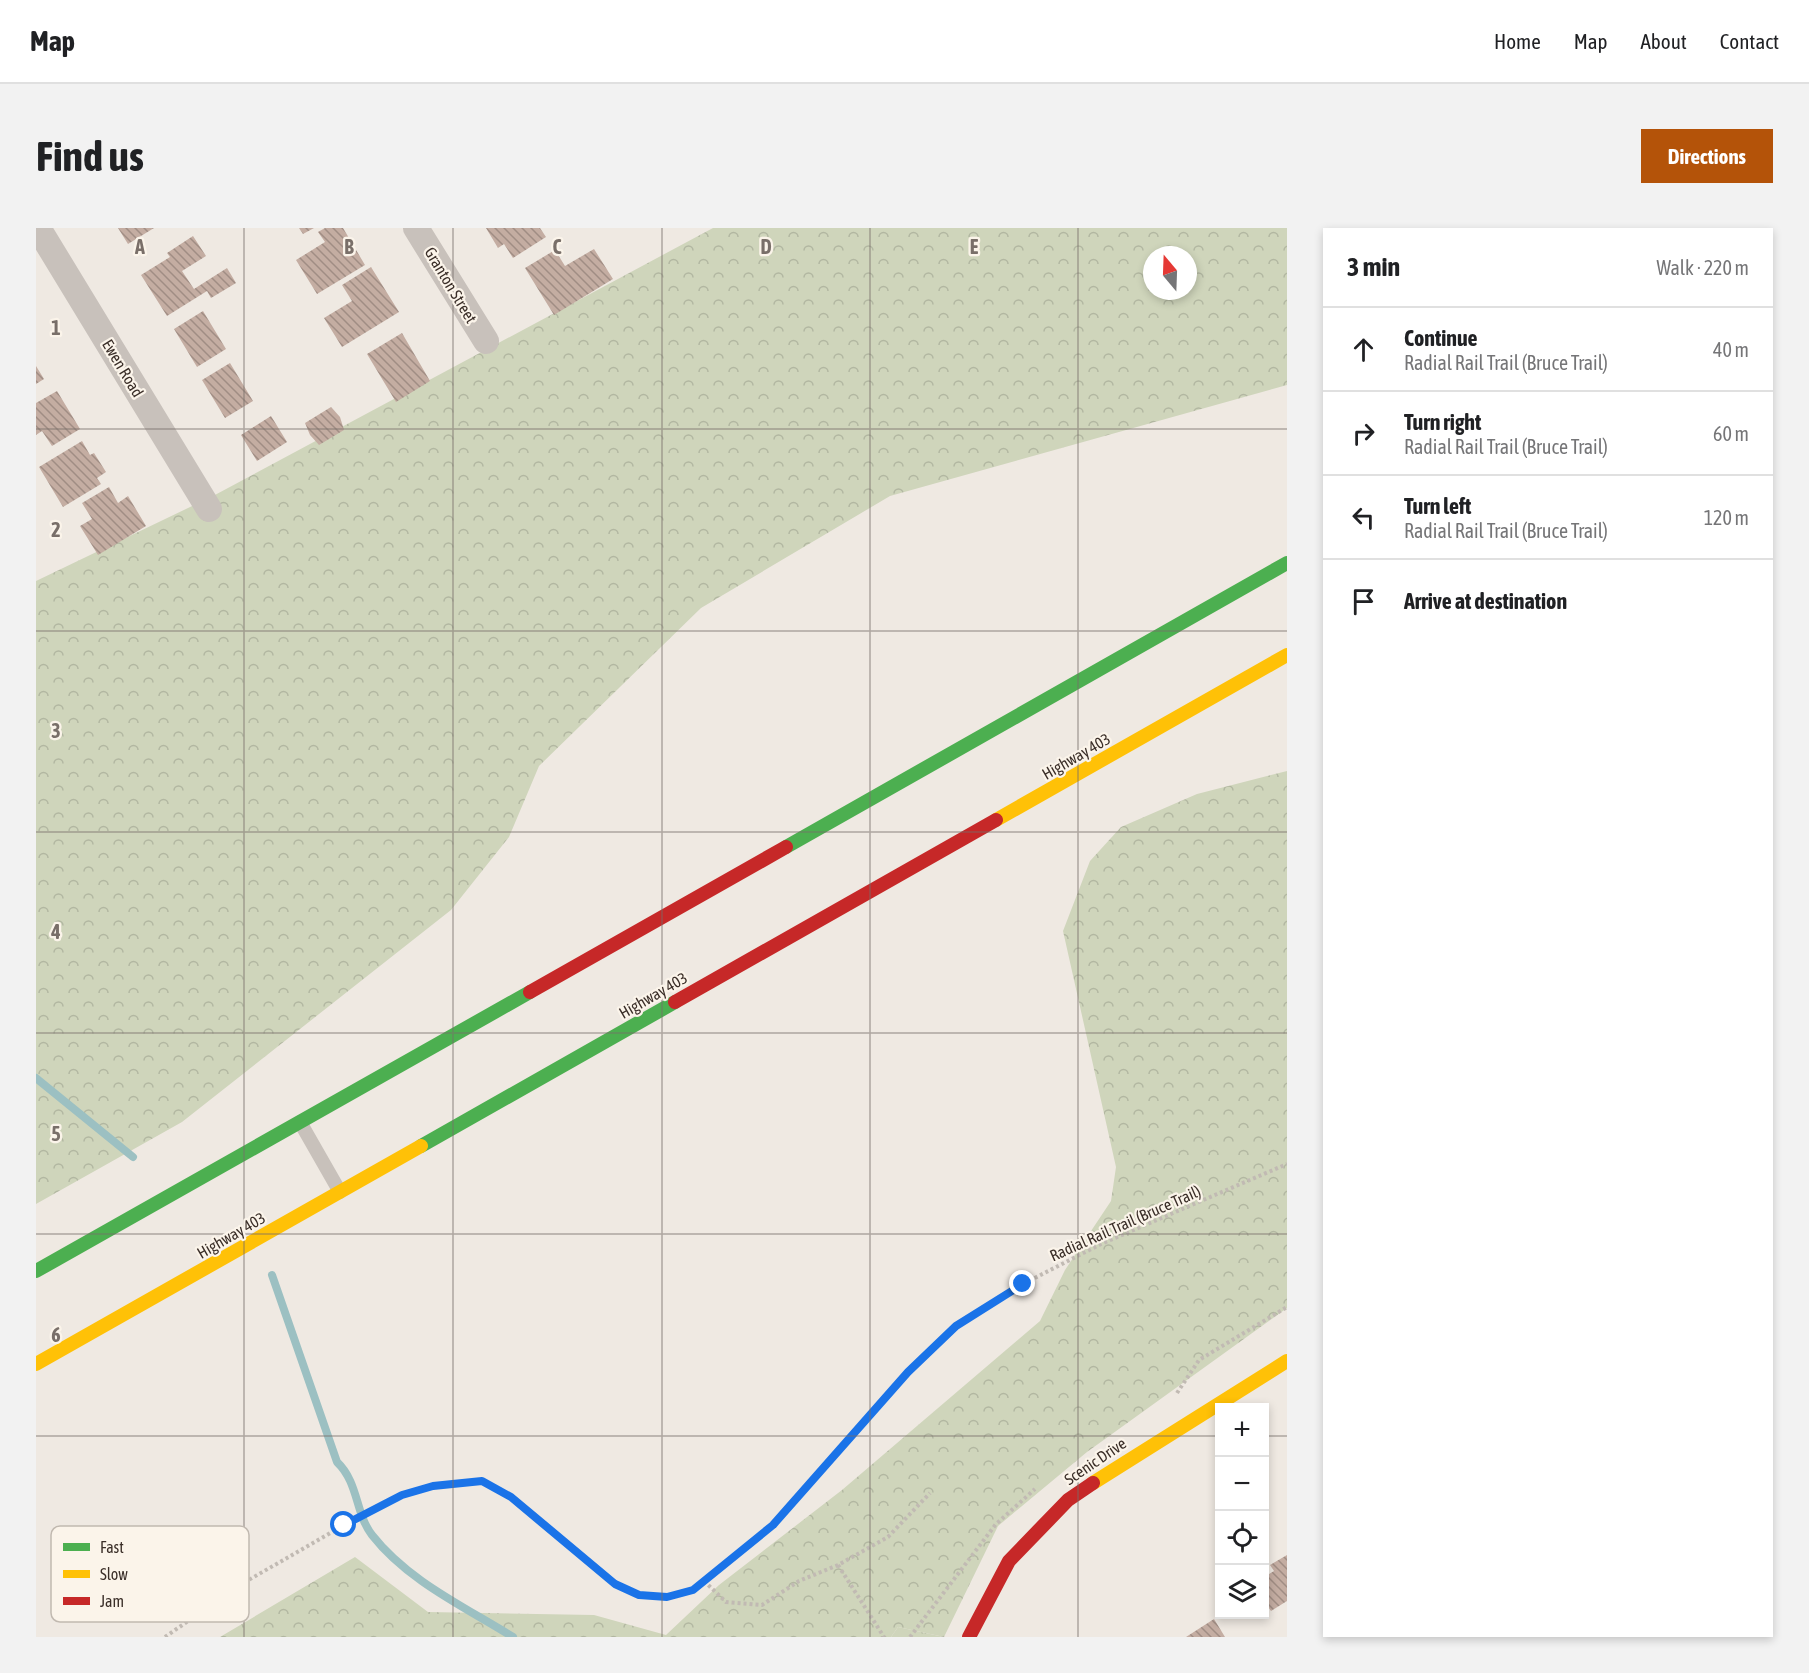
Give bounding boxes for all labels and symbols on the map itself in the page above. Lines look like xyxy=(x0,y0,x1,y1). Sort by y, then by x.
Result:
text: A xyxy=(134,235,145,258)
text: B xyxy=(344,235,354,258)
text: C xyxy=(553,235,562,258)
text: D xyxy=(760,235,772,258)
text: E xyxy=(970,235,979,258)
street label: Granton Street xyxy=(421,244,481,326)
north arrow xyxy=(1143,246,1197,300)
text: 1 xyxy=(51,316,61,339)
street label: Ewen Road xyxy=(99,336,147,400)
text: 2 xyxy=(51,518,61,541)
text: 3 xyxy=(51,719,61,742)
street label: Highway 403 xyxy=(1039,729,1114,784)
text: 4 xyxy=(50,920,61,943)
street label: Highway 403 xyxy=(616,968,691,1023)
text: 5 xyxy=(51,1122,61,1145)
street label: Radial Rail Trail (Bruce Trail) xyxy=(1047,1182,1204,1265)
street label: Highway 403 xyxy=(194,1208,269,1263)
route end xyxy=(1009,1270,1035,1296)
text: 6 xyxy=(51,1323,61,1346)
street label: Scenic Drive xyxy=(1061,1434,1129,1488)
route start xyxy=(330,1511,356,1537)
legend xyxy=(51,1526,249,1622)
text: Fast xyxy=(100,1538,124,1556)
text: Slow xyxy=(100,1565,128,1583)
text: Jam xyxy=(100,1592,124,1610)

